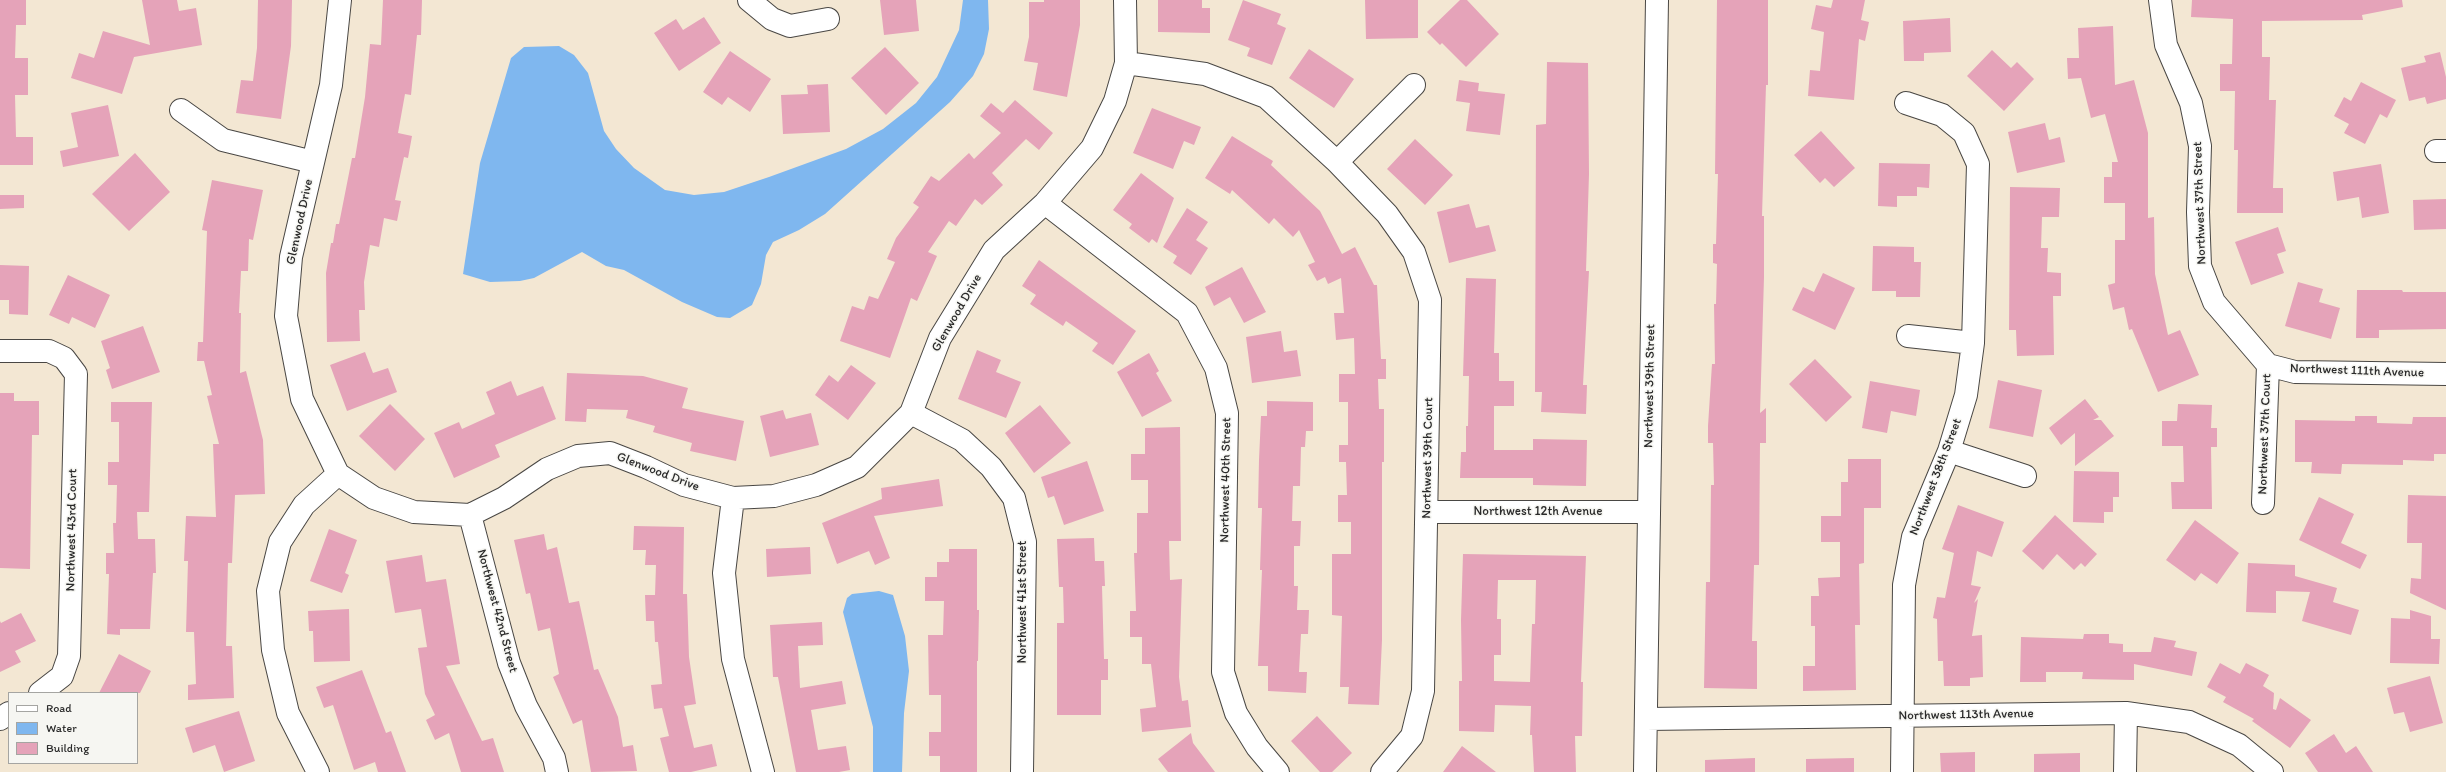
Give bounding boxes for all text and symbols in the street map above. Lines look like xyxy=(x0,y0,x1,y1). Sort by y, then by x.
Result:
street label: Northwest 37th Street xyxy=(2190,141,2210,265)
street label: Glenwood Drive xyxy=(283,178,317,266)
street label: Glenwood Drive xyxy=(928,271,986,355)
street label: Northwest 39th Street xyxy=(1641,324,1659,448)
street label: Northwest 111th Avenue xyxy=(2290,361,2424,381)
street label: Northwest 37th Court xyxy=(2255,373,2275,495)
street label: Northwest 39th Court xyxy=(1419,397,1437,519)
street label: Northwest 38th Street xyxy=(1906,416,1966,538)
street label: Northwest 40th Street xyxy=(1217,417,1235,543)
street label: Glenwood Drive xyxy=(614,449,702,495)
street label: Northwest 43rd Court xyxy=(63,468,81,592)
street label: Northwest 12th Avenue xyxy=(1474,504,1602,520)
street label: Northwest 41st Street xyxy=(1015,541,1031,663)
street label: Northwest 42nd Street xyxy=(473,548,521,674)
legend xyxy=(8,692,138,764)
text: Road xyxy=(46,701,72,715)
street label: Northwest 113th Avenue xyxy=(1898,706,2034,724)
text: Water xyxy=(46,721,77,735)
text: Building xyxy=(46,741,89,755)

